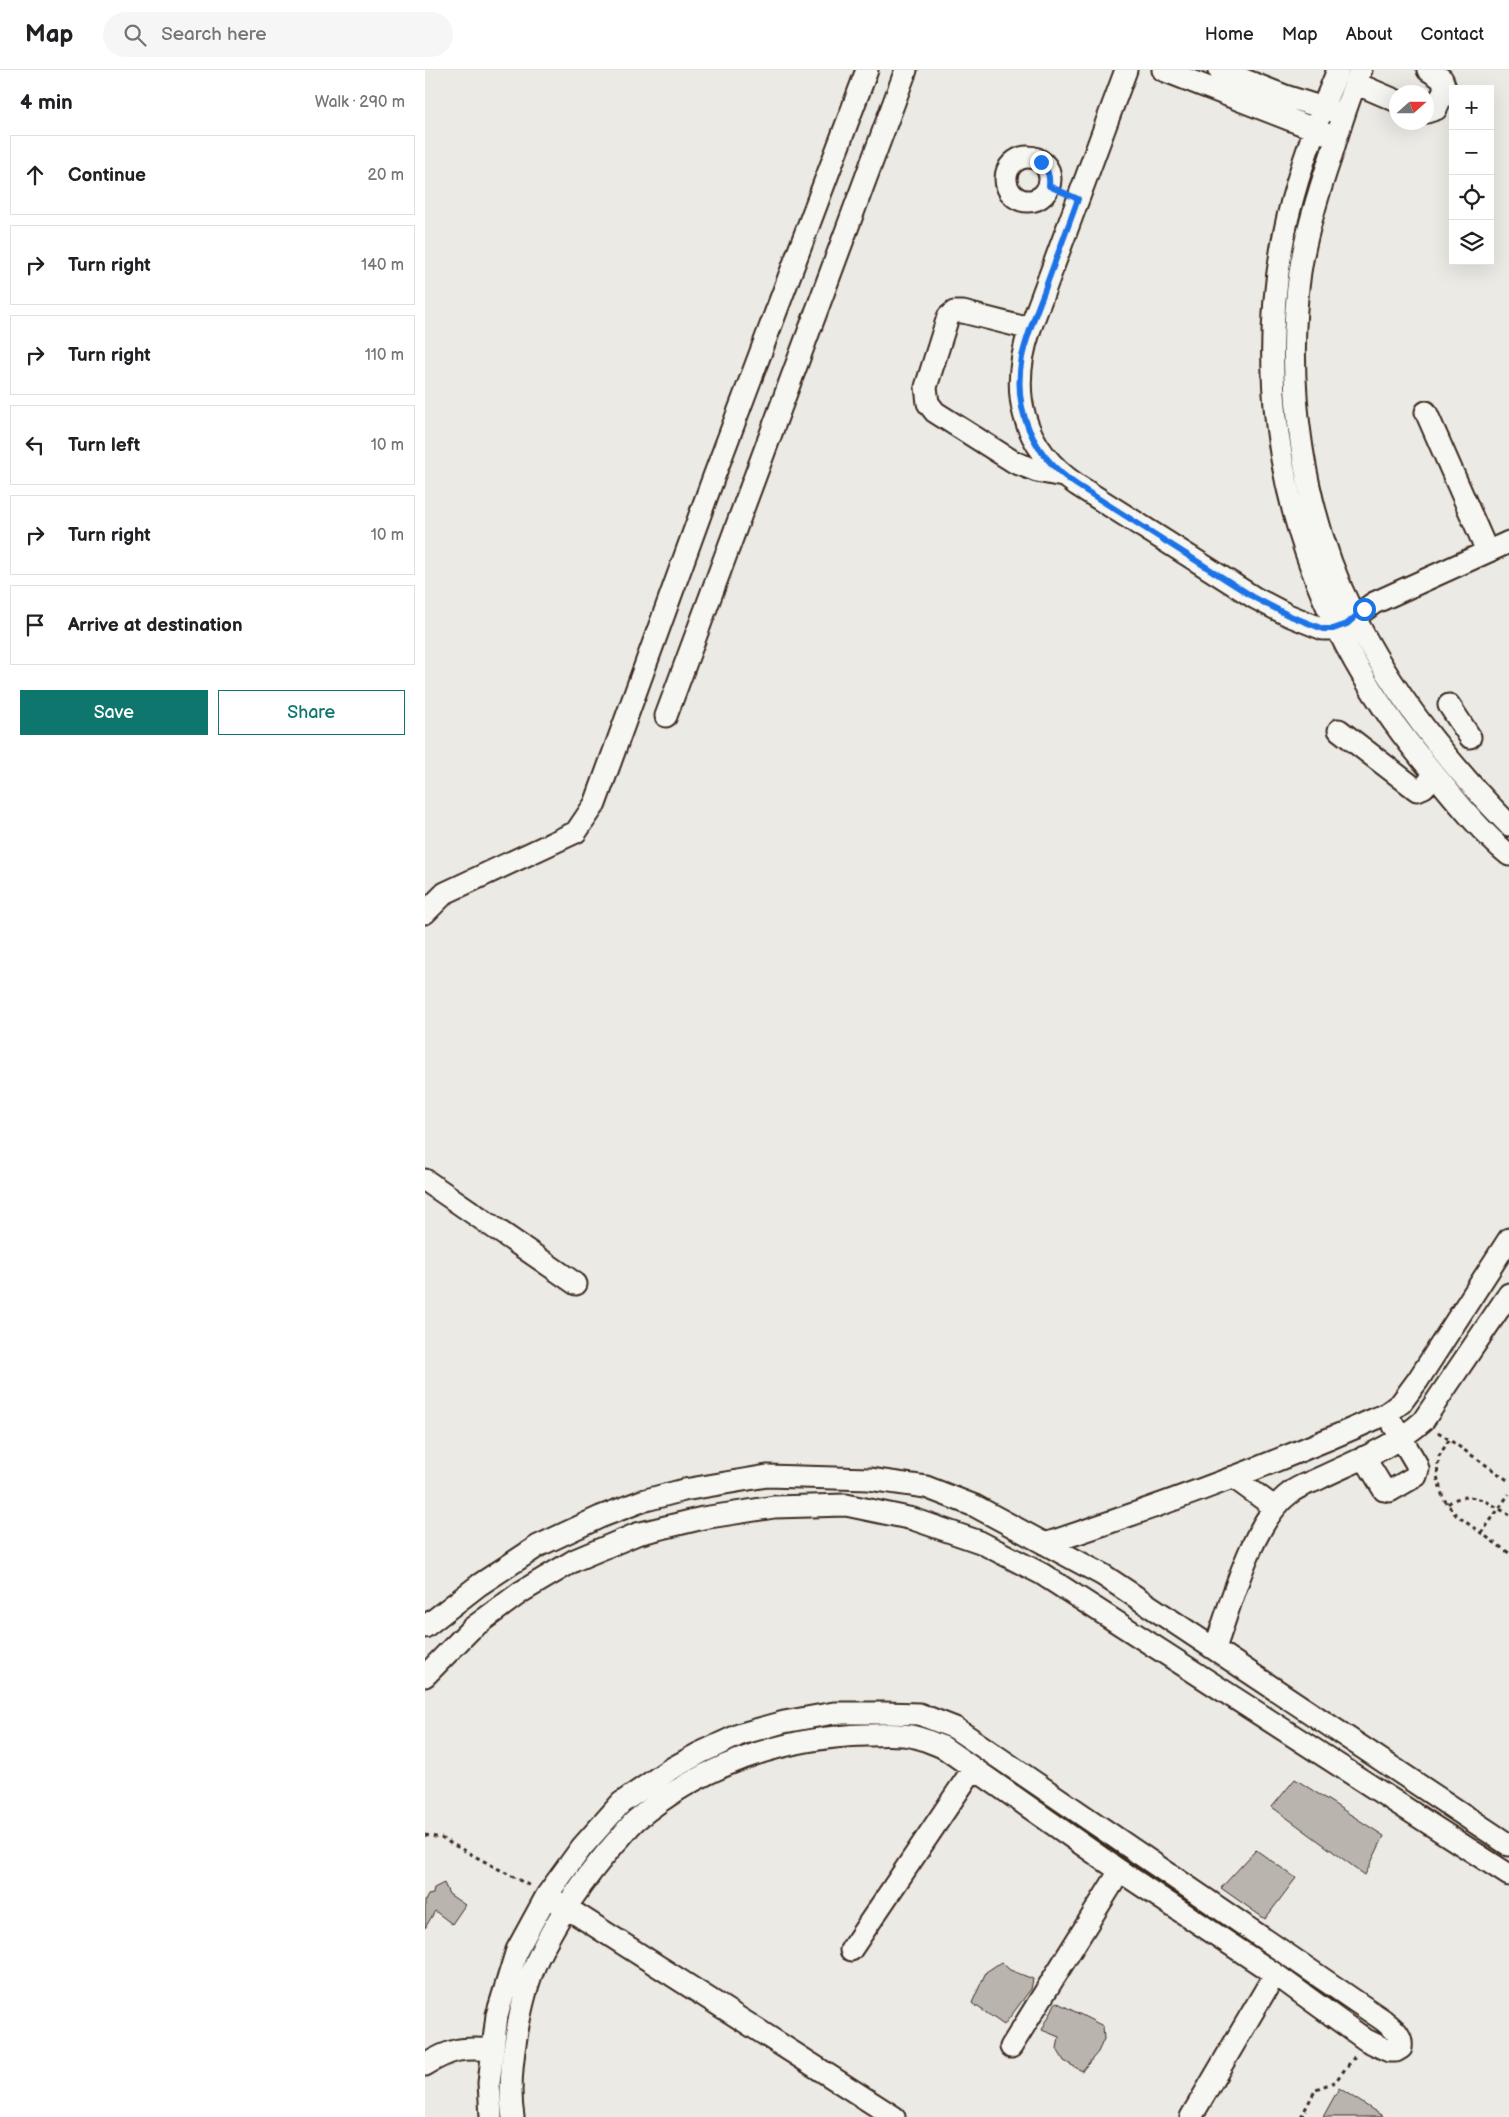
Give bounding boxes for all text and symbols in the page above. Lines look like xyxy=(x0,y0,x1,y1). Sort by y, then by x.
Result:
search box xyxy=(103,12,453,57)
text: Map xyxy=(25,20,73,49)
icon: search xyxy=(121,21,149,49)
text: Search here xyxy=(161,23,267,46)
text: Home xyxy=(1205,24,1254,45)
text: Map xyxy=(1282,24,1318,45)
text: About xyxy=(1346,24,1393,45)
text: Contact xyxy=(1421,24,1484,45)
north arrow xyxy=(1389,85,1434,130)
map controls xyxy=(1449,85,1494,265)
button: + xyxy=(1449,85,1494,130)
text: 4 min xyxy=(20,90,73,115)
text: Walk · 290 m xyxy=(315,93,405,112)
button: − xyxy=(1449,130,1494,175)
route end xyxy=(1030,151,1053,174)
icon: ahead xyxy=(21,161,49,189)
text: Continue xyxy=(68,164,146,187)
text: 20 m xyxy=(368,166,404,185)
button: locate xyxy=(1449,175,1494,220)
button: layers xyxy=(1449,220,1494,265)
icon: right xyxy=(21,251,49,279)
text: Turn right xyxy=(68,254,151,277)
text: 140 m xyxy=(361,256,404,275)
icon: right xyxy=(21,341,49,369)
text: Turn right xyxy=(68,344,151,367)
text: 110 m xyxy=(365,346,404,365)
icon: left xyxy=(21,431,49,459)
text: Turn left xyxy=(68,434,140,457)
text: 10 m xyxy=(371,436,404,455)
icon: right xyxy=(21,521,49,549)
text: Turn right xyxy=(68,524,151,547)
text: 10 m xyxy=(371,526,404,545)
route start xyxy=(1353,598,1376,621)
icon: arrive xyxy=(21,611,49,639)
text: Arrive at destination xyxy=(68,614,243,637)
button: Save xyxy=(20,690,208,735)
button: Share xyxy=(218,690,405,735)

